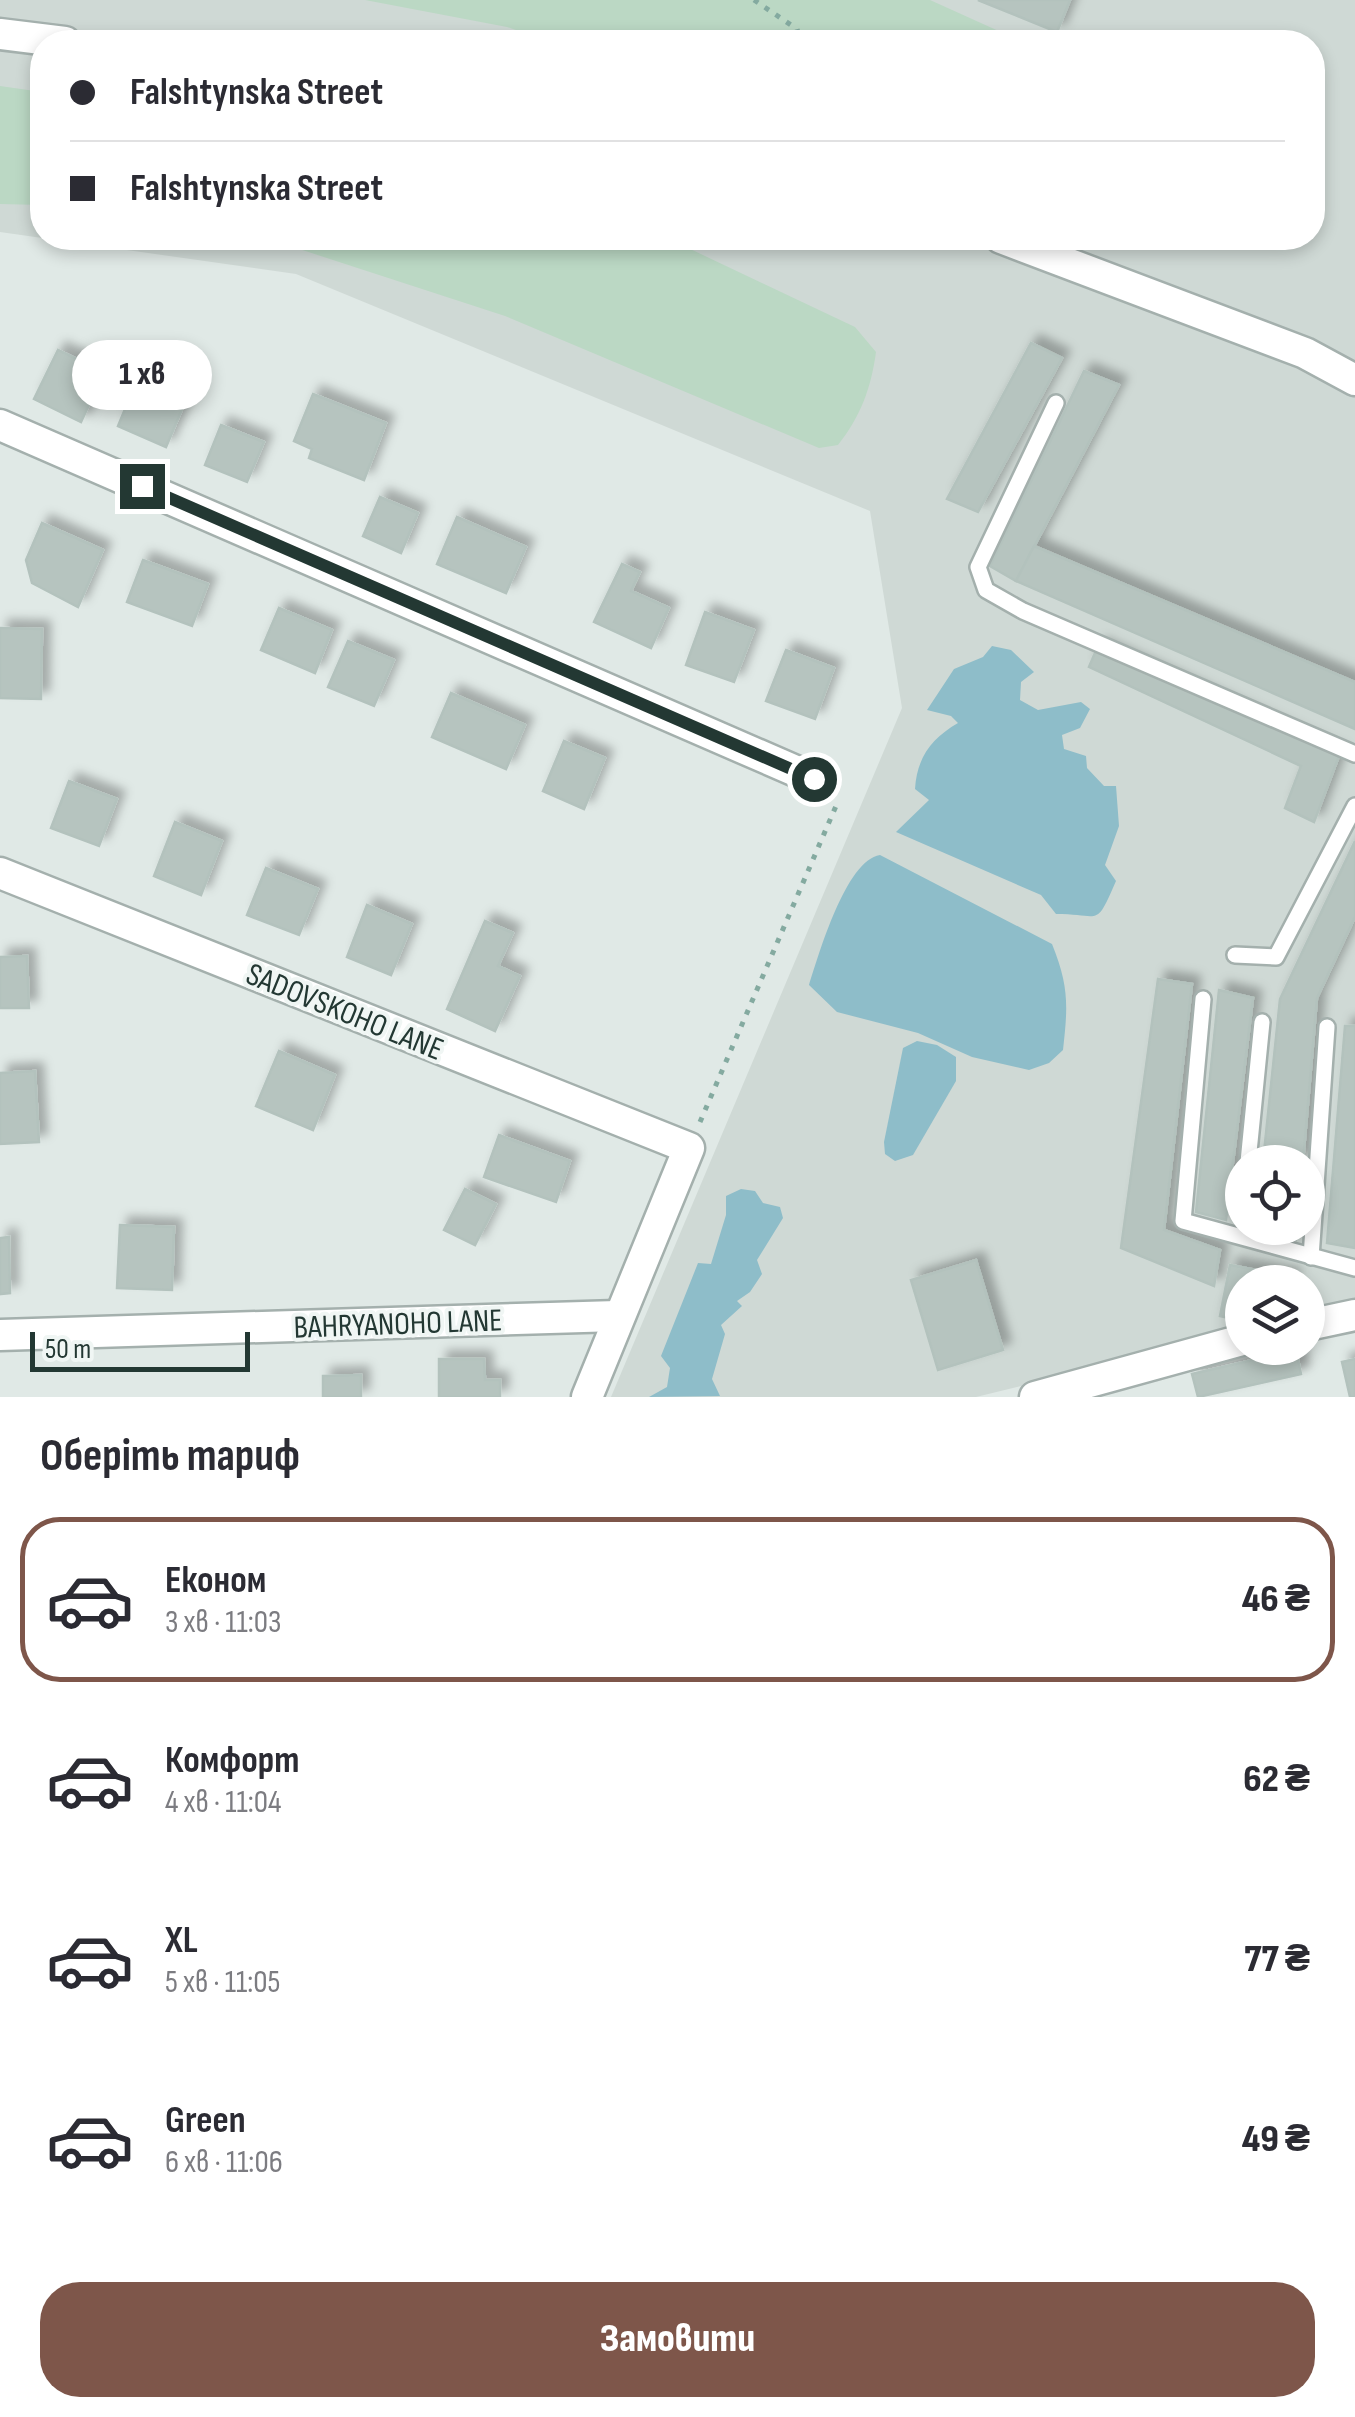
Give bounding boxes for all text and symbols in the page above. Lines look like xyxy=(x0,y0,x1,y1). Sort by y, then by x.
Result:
text: Falshtynska Street xyxy=(130,70,383,115)
text: Falshtynska Street xyxy=(130,166,383,211)
callout: 1 хв xyxy=(72,341,212,411)
text: 1 хв xyxy=(119,355,165,394)
route end xyxy=(120,464,165,509)
route start xyxy=(792,757,837,802)
street label: SADOVSKOHO LANE xyxy=(240,955,449,1070)
map controls xyxy=(1225,1145,1325,1365)
button: locate xyxy=(1225,1145,1325,1245)
button: layers xyxy=(1225,1265,1325,1365)
street label: BAHRYANOHO LANE xyxy=(293,1301,503,1348)
scale bar xyxy=(30,1327,250,1372)
text: 50 m xyxy=(45,1333,91,1366)
text: Оберіть тариф xyxy=(40,1429,300,1484)
icon: car xyxy=(45,1555,135,1645)
text: Економ xyxy=(165,1558,266,1603)
text: 46 ₴ xyxy=(1242,1577,1310,1622)
text: 3 хв · 11:03 xyxy=(165,1603,281,1642)
icon: car xyxy=(45,1735,135,1825)
text: Комфорт xyxy=(165,1738,299,1783)
text: 62 ₴ xyxy=(1243,1757,1310,1802)
text: 4 хв · 11:04 xyxy=(165,1783,281,1822)
icon: car xyxy=(45,1915,135,2005)
text: XL xyxy=(165,1918,198,1963)
text: 77 ₴ xyxy=(1244,1937,1310,1982)
text: 5 хв · 11:05 xyxy=(165,1963,280,2002)
icon: car xyxy=(45,2095,135,2185)
text: Green xyxy=(165,2098,246,2143)
text: 49 ₴ xyxy=(1242,2117,1310,2162)
text: 6 хв · 11:06 xyxy=(165,2143,283,2182)
button: Замовити xyxy=(40,2282,1315,2397)

